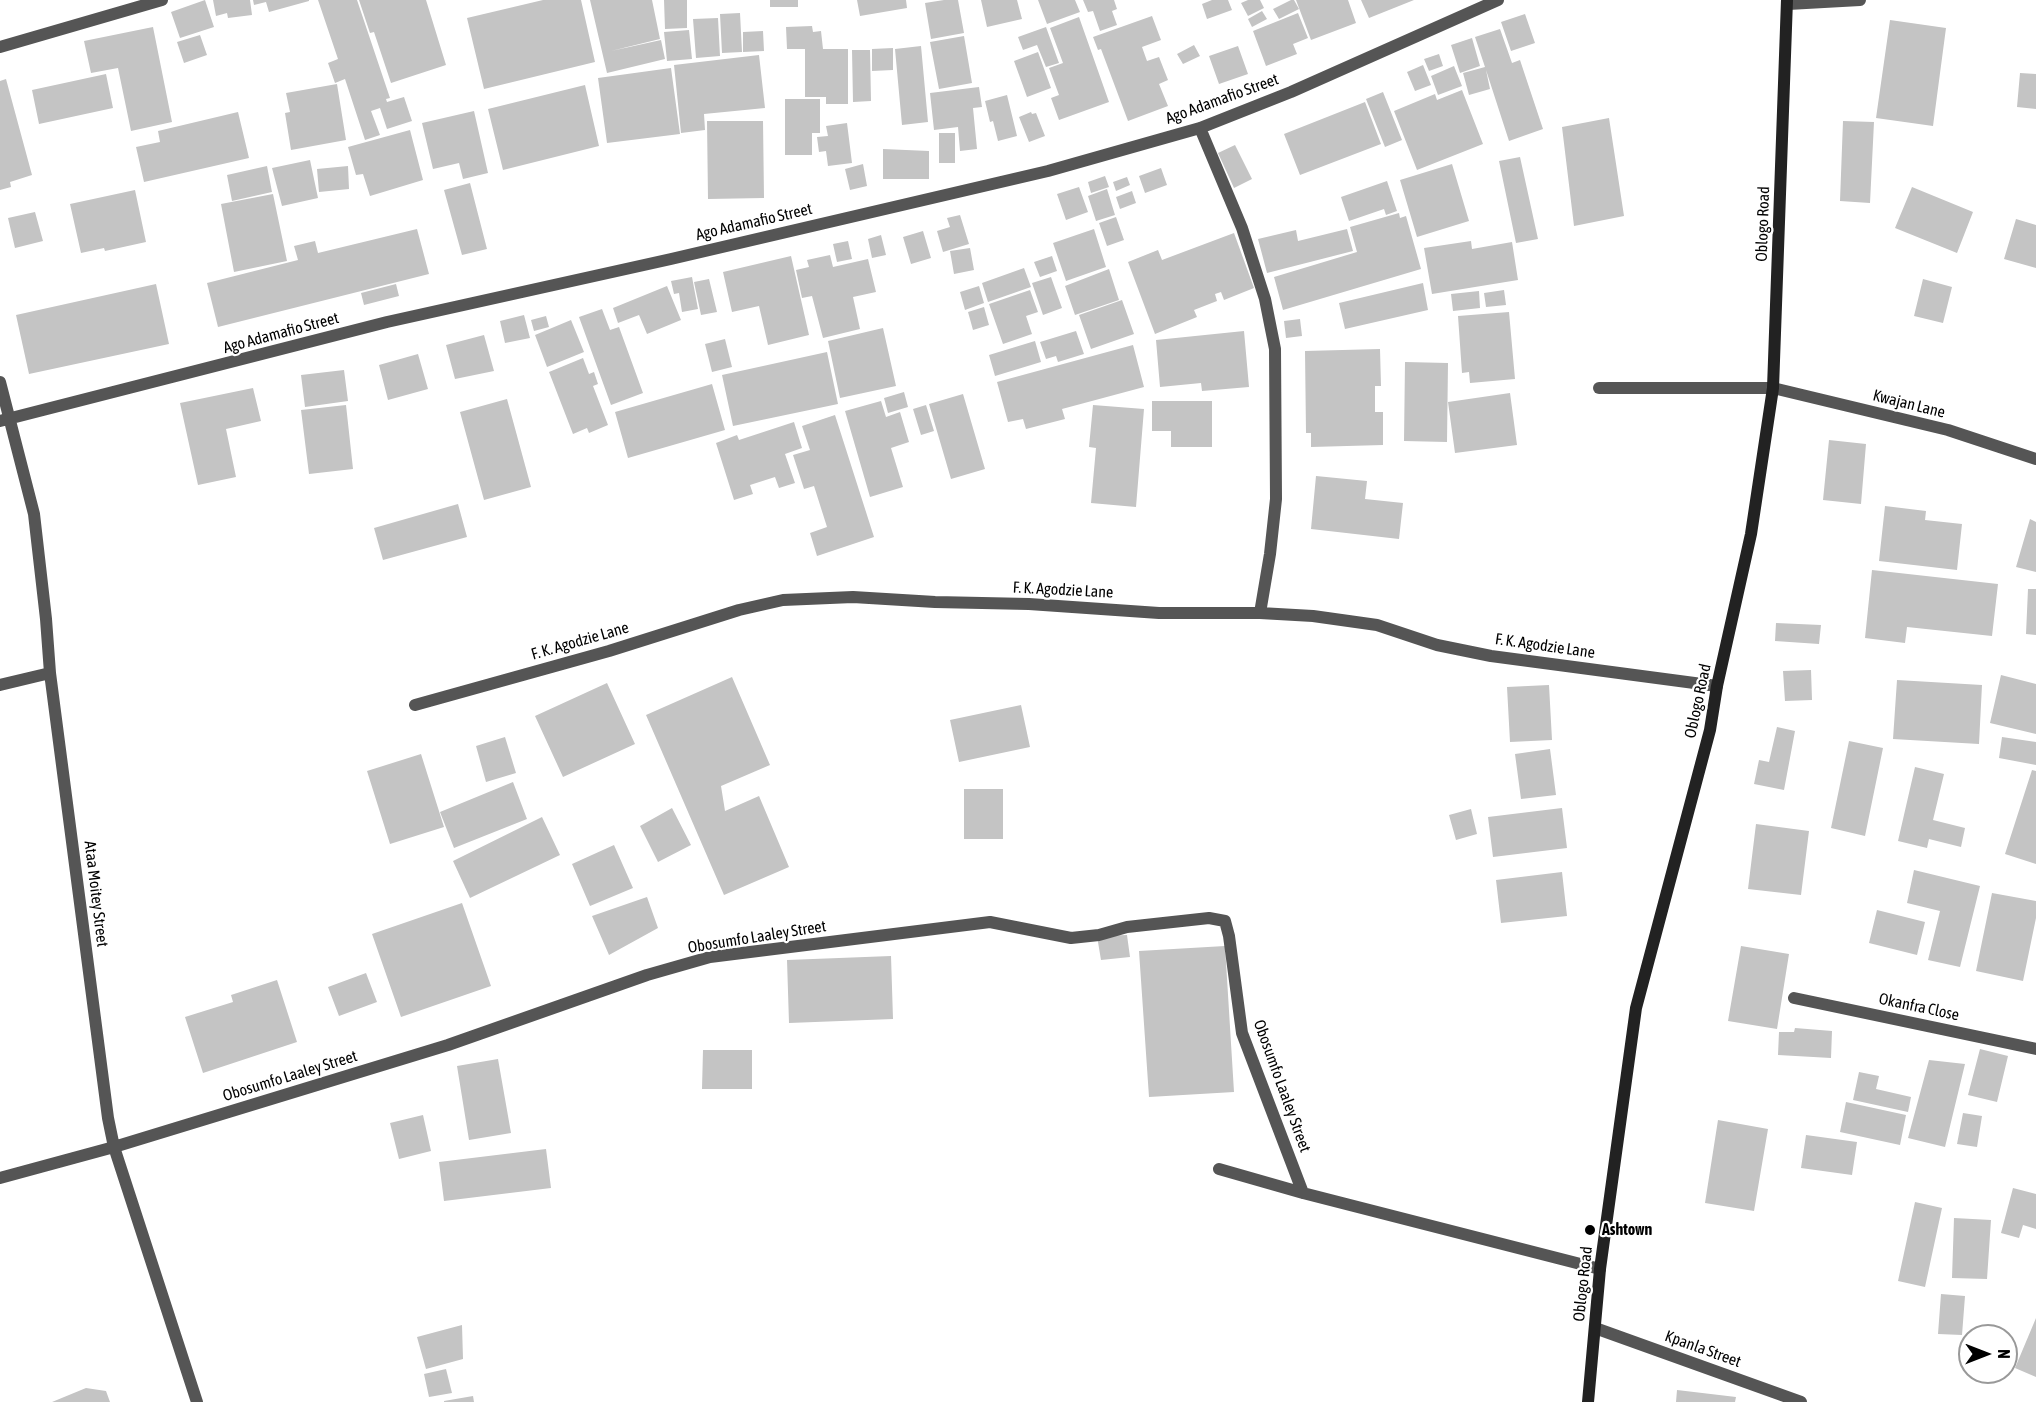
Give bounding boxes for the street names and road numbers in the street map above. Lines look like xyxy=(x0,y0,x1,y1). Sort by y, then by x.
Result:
street label: Ago Adamafio Street xyxy=(1163,70,1281,128)
street label: Oblogo Road xyxy=(1752,186,1774,262)
street label: Ago Adamafio Street xyxy=(694,199,814,245)
street label: Ago Adamafio Street xyxy=(221,308,341,358)
street label: Kwajan Lane xyxy=(1871,386,1947,422)
street label: F. K. Agodzie Lane xyxy=(1012,578,1114,602)
street label: F. K. Agodzie Lane xyxy=(529,618,631,664)
street label: F. K. Agodzie Lane xyxy=(1494,629,1596,663)
street label: Oblogo Road xyxy=(1681,662,1715,740)
street label: Ataa Moitey Street xyxy=(80,840,112,948)
street label: Obosumfo Laaley Street xyxy=(687,917,827,957)
street label: Okanfra Close xyxy=(1877,989,1961,1025)
street label: Obosumfo Laaley Street xyxy=(1249,1017,1315,1155)
street label: Obosumfo Laaley Street xyxy=(220,1046,360,1106)
street label: Oblogo Road xyxy=(1570,1246,1596,1322)
street label: Kpanla Street xyxy=(1662,1326,1744,1372)

